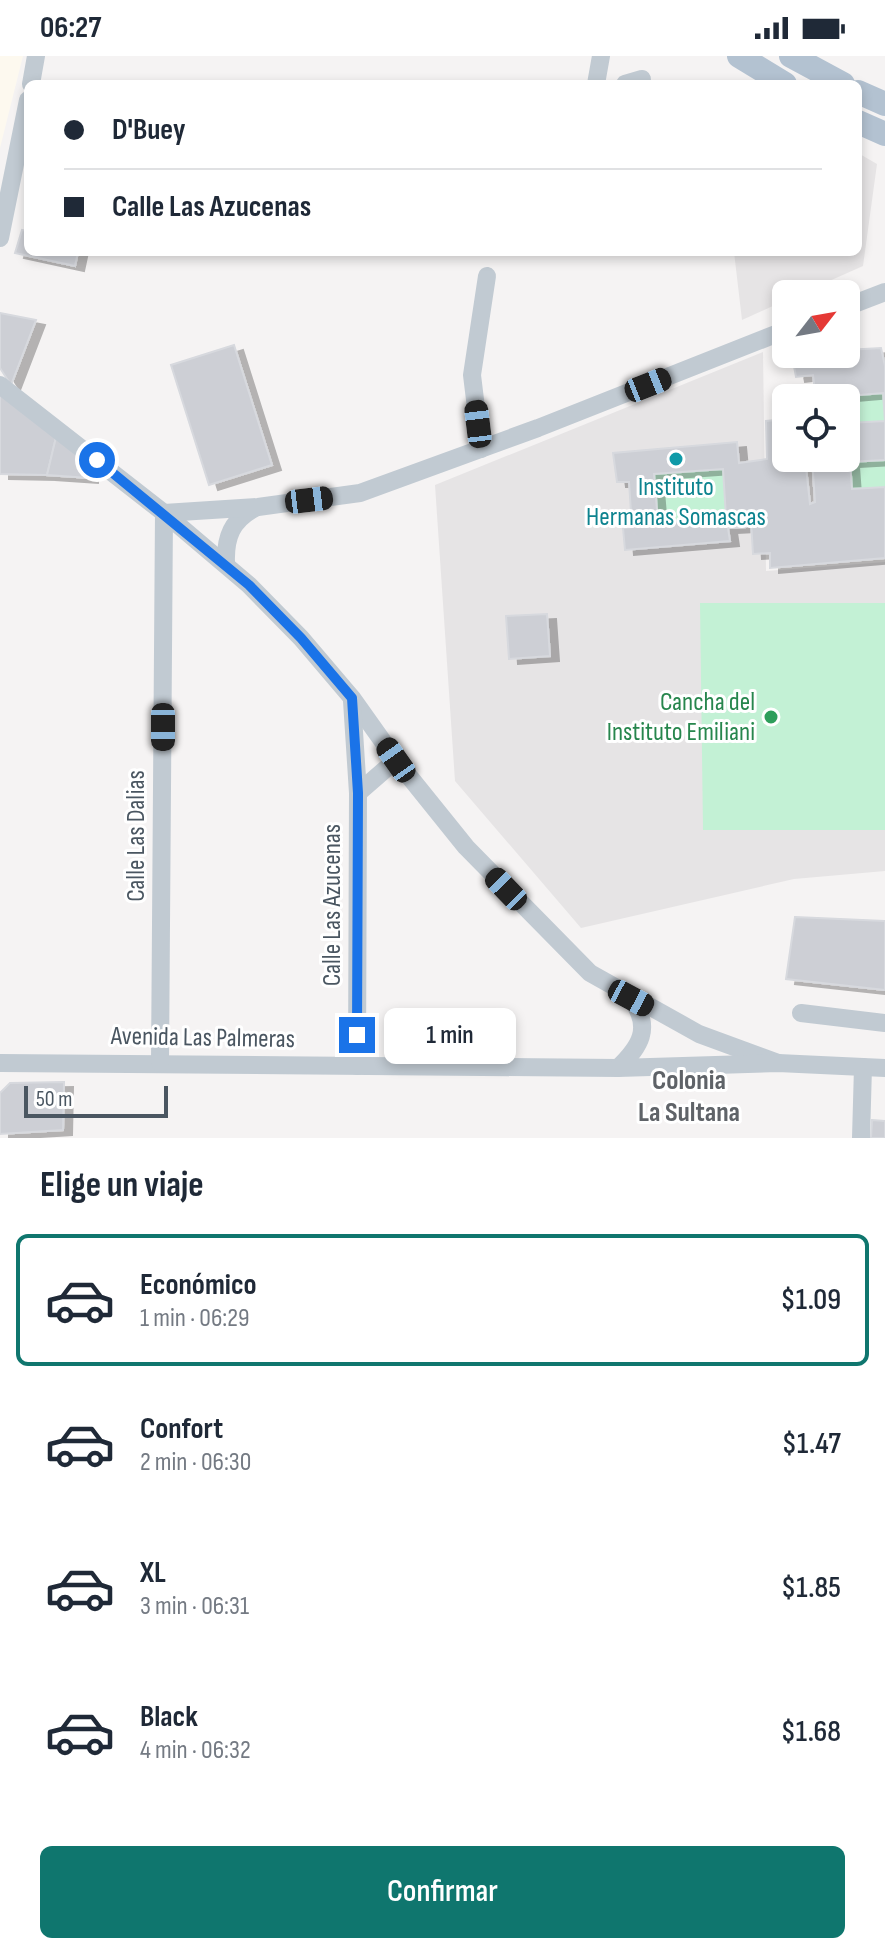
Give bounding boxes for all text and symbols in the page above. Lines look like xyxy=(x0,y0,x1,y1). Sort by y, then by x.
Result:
text: 06:27 xyxy=(40,10,101,46)
text: D'Buey xyxy=(112,112,185,148)
text: Calle Las Azucenas xyxy=(112,189,311,225)
north arrow xyxy=(772,280,860,368)
map controls xyxy=(772,280,860,472)
car xyxy=(621,365,675,405)
button: locate xyxy=(772,384,860,472)
car xyxy=(463,399,493,449)
route start xyxy=(79,442,115,478)
marker: Instituto Hermanas Somascas xyxy=(667,450,685,468)
place label: Instituto Hermanas Somascas xyxy=(586,472,766,533)
car xyxy=(284,485,334,515)
place label: Cancha del Instituto Emiliani xyxy=(607,687,755,748)
car xyxy=(151,703,175,751)
marker: Cancha del Instituto Emiliani xyxy=(762,708,780,726)
car xyxy=(372,733,420,787)
street label: Calle Las Dalias xyxy=(121,770,152,902)
street label: Calle Las Azucenas xyxy=(317,824,348,986)
car xyxy=(481,863,531,915)
car xyxy=(604,976,658,1020)
callout: 1 min xyxy=(385,1007,517,1063)
route end xyxy=(339,1017,375,1053)
text: 1 min xyxy=(426,1020,474,1051)
street label: Avenida Las Palmeras xyxy=(110,1021,295,1055)
district label: Colonia La Sultana xyxy=(638,1064,740,1129)
scale bar xyxy=(24,1082,168,1118)
text: 50 m xyxy=(36,1086,72,1113)
text: Elige un viaje xyxy=(40,1164,204,1207)
icon: car xyxy=(44,1264,116,1336)
text: Económico xyxy=(140,1267,257,1303)
text: $1.09 xyxy=(781,1282,841,1318)
text: 1 min · 06:29 xyxy=(140,1303,249,1334)
icon: car xyxy=(44,1408,116,1480)
text: Confort xyxy=(140,1411,223,1447)
text: $1.47 xyxy=(782,1426,841,1462)
text: 2 min · 06:30 xyxy=(140,1447,251,1478)
icon: car xyxy=(44,1552,116,1624)
text: XL xyxy=(140,1555,166,1591)
text: $1.85 xyxy=(781,1570,841,1606)
text: 3 min · 06:31 xyxy=(140,1591,249,1622)
icon: car xyxy=(44,1696,116,1768)
text: Black xyxy=(140,1699,198,1735)
text: $1.68 xyxy=(781,1714,841,1750)
text: 4 min · 06:32 xyxy=(140,1735,251,1766)
button: Confirmar xyxy=(40,1846,845,1938)

